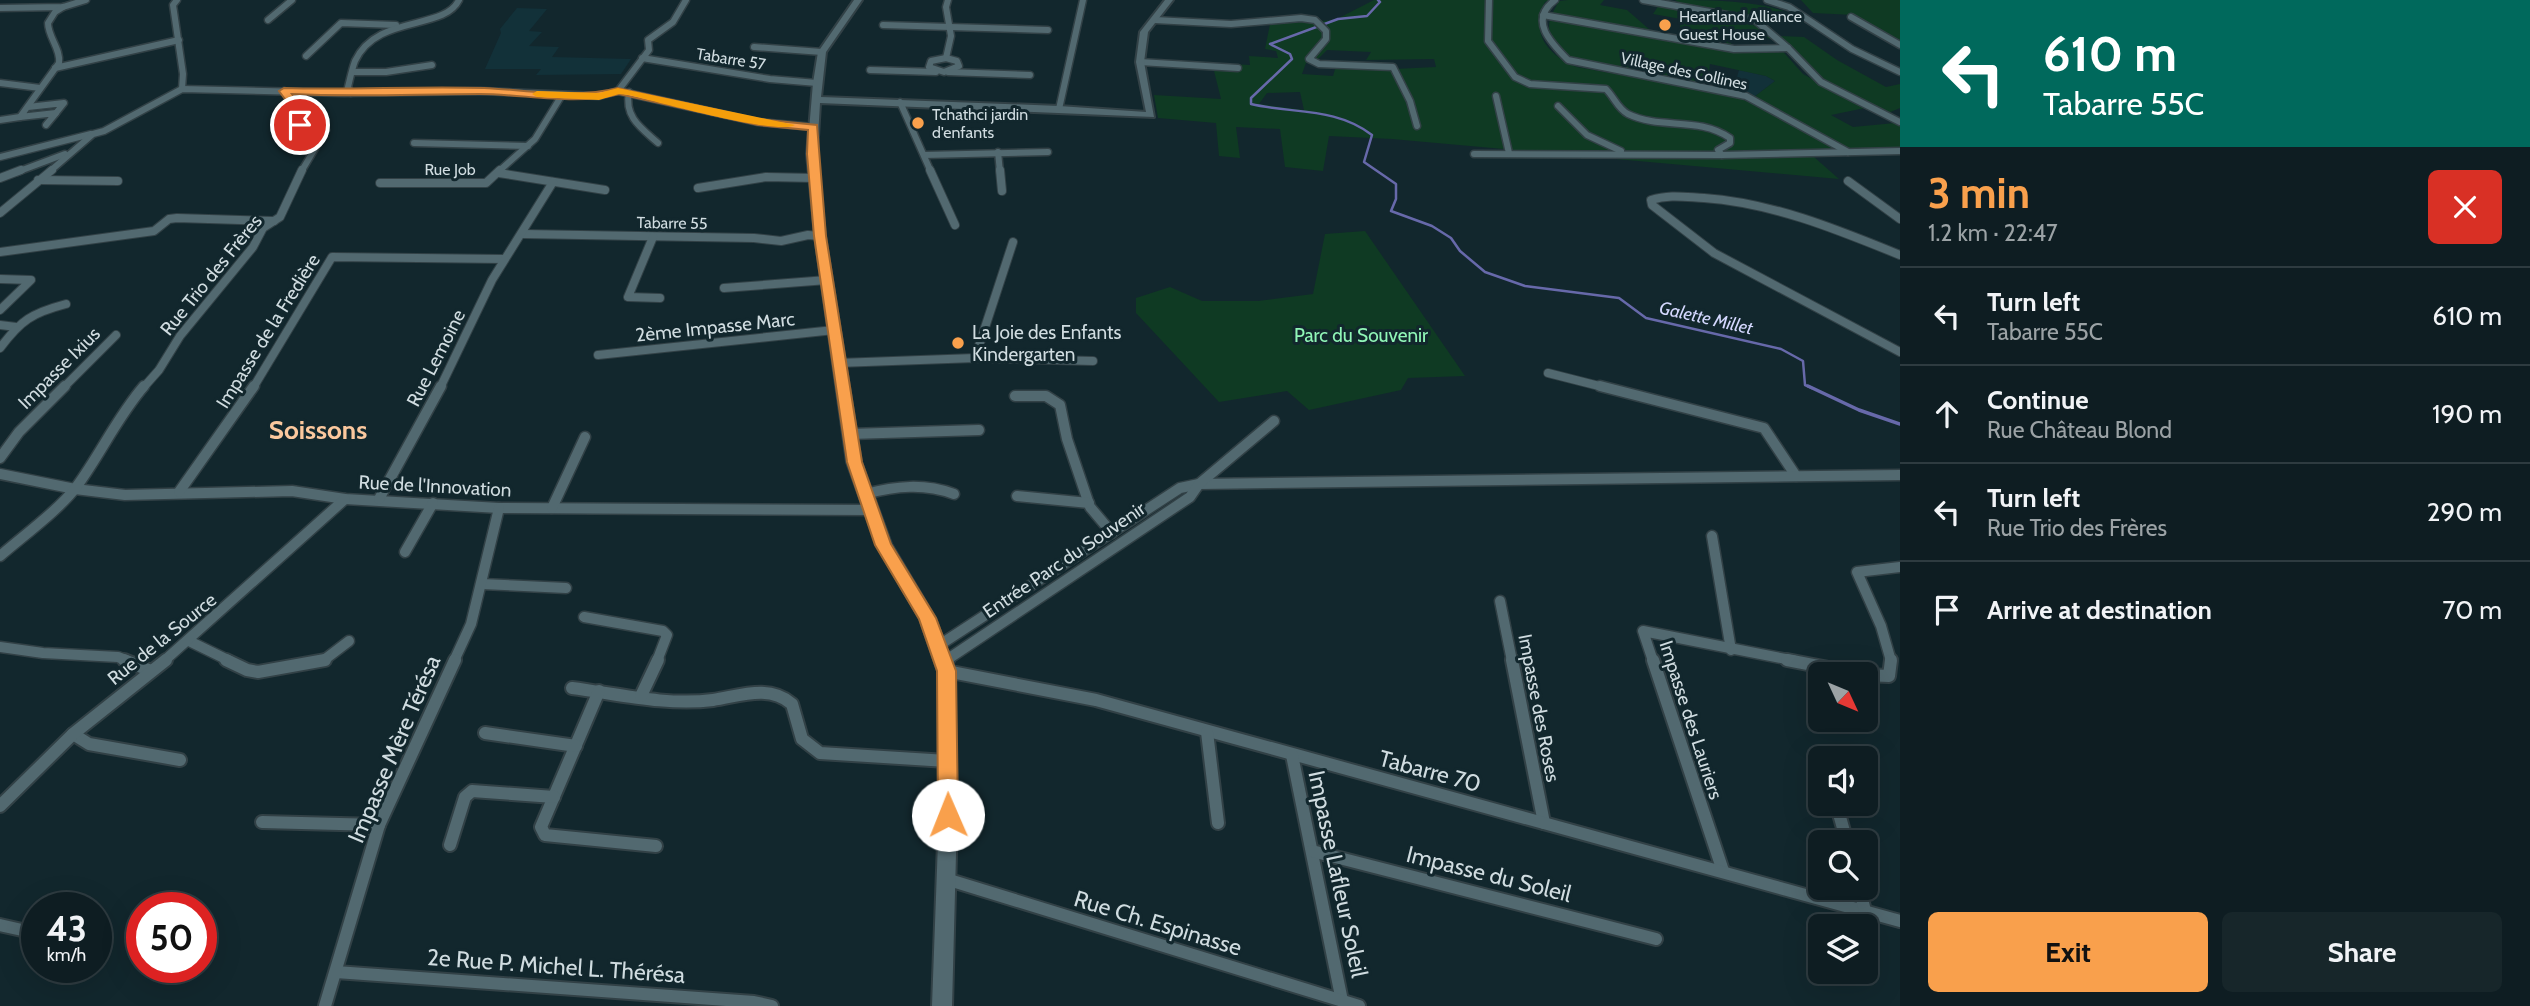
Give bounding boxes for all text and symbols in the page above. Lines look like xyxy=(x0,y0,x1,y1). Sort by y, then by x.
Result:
place label: Heartland Alliance Guest House xyxy=(1679,7,1802,44)
marker: Heartland Alliance Guest House xyxy=(1657,17,1673,33)
text: 610 m xyxy=(2043,24,2177,83)
icon: left xyxy=(1928,28,2019,119)
street label: Tabarre 57 xyxy=(695,44,767,74)
street label: Village des Collines xyxy=(1619,48,1750,94)
text: Tabarre 55C xyxy=(2043,84,2204,123)
pin xyxy=(270,95,330,155)
place label: Tchathci jardin d'enfants xyxy=(932,105,1028,142)
icon: arrive xyxy=(281,106,319,144)
marker: Tchathci jardin d'enfants xyxy=(910,115,926,131)
street label: Rue Job xyxy=(424,160,476,179)
text: 3 min xyxy=(1928,167,2030,219)
button: close xyxy=(2428,170,2502,244)
street label: Rue Trio des Frères xyxy=(155,210,267,340)
street label: Tabarre 55 xyxy=(636,213,708,233)
text: 1.2 km · 22:47 xyxy=(1928,219,2058,247)
street label: Impasse de la Fredière xyxy=(211,249,325,412)
text: Turn left xyxy=(1987,286,2080,318)
water label: Galette Millet xyxy=(1657,297,1755,340)
icon: left xyxy=(1928,297,1966,335)
text: 610 m xyxy=(2432,300,2502,332)
street label: Rue Lemoine xyxy=(402,305,470,410)
street label: 2ème Impasse Marc xyxy=(634,307,796,347)
text: Tabarre 55C xyxy=(1987,318,2103,346)
place label: La Joie des Enfants Kindergarten xyxy=(972,321,1121,366)
street label: Impasse Ixius xyxy=(13,322,105,414)
park label: Parc du Souvenir xyxy=(1294,324,1428,347)
marker: La Joie des Enfants Kindergarten xyxy=(950,335,966,351)
text: Continue xyxy=(1987,384,2089,416)
icon: ahead xyxy=(1928,395,1966,433)
text: 190 m xyxy=(2432,398,2502,430)
district label: Soissons xyxy=(269,414,367,446)
text: Rue Château Blond xyxy=(1987,416,2172,444)
street label: Rue de l'Innovation xyxy=(358,471,512,501)
text: Turn left xyxy=(1987,482,2080,514)
icon: left xyxy=(1928,493,1966,531)
text: 290 m xyxy=(2427,496,2502,528)
street label: Entrée Parc du Souvenir xyxy=(978,497,1150,623)
text: Rue Trio des Frères xyxy=(1987,514,2167,542)
street label: Rue de la Source xyxy=(103,588,221,690)
icon: arrive xyxy=(1928,591,1966,629)
text: Arrive at destination xyxy=(1987,594,2212,626)
text: 70 m xyxy=(2442,594,2502,626)
street label: Impasse des Roses xyxy=(1513,632,1565,784)
street label: Impasse des Lauriers xyxy=(1655,638,1728,802)
street label: Impasse Mère Térésa xyxy=(342,651,446,847)
north arrow xyxy=(1808,662,1878,732)
map controls xyxy=(1808,662,1878,984)
street label: Tabarre 70 xyxy=(1376,744,1484,798)
button: sound xyxy=(1808,746,1878,816)
street label: Impasse Lafleur Soleil xyxy=(1302,768,1374,981)
position arrow xyxy=(911,778,985,852)
button: search xyxy=(1808,830,1878,900)
street label: Impasse du Soleil xyxy=(1404,840,1575,908)
street label: Rue Ch. Espinasse xyxy=(1071,884,1245,962)
speed limit sign: 50 xyxy=(126,892,217,983)
text: 43 xyxy=(46,907,87,950)
button: Exit xyxy=(1928,912,2208,992)
button: Share xyxy=(2222,912,2502,992)
button: layers xyxy=(1808,914,1878,984)
street label: 2e Rue P. Michel L. Thérésa xyxy=(426,943,686,989)
text: km/h xyxy=(47,944,86,966)

